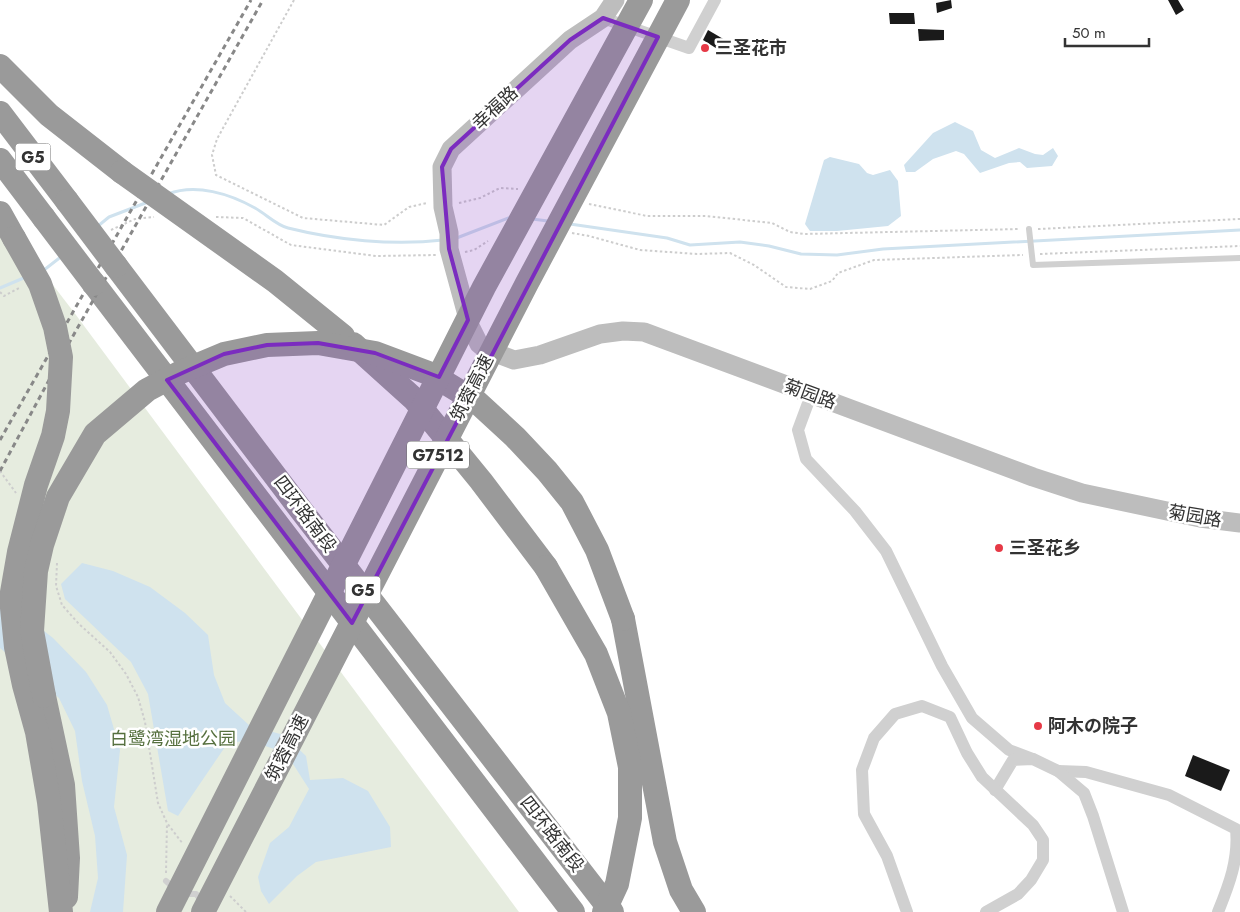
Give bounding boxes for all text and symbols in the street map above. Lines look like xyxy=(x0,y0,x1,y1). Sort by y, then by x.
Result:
scale bar xyxy=(1065,15,1149,47)
text: 50 m xyxy=(1072,22,1106,44)
place label: 三圣花市 xyxy=(715,35,787,61)
marker: 三圣花市 xyxy=(699,42,711,54)
street label: 幸福路 xyxy=(466,80,524,136)
road number: G5 xyxy=(15,144,50,170)
street label: 筑蓉高速 xyxy=(444,350,500,426)
street label: 菊园路 xyxy=(780,373,840,415)
road number: G7512 xyxy=(407,442,469,468)
street label: 四环路南段 xyxy=(268,470,342,558)
street label: 菊园路 xyxy=(1166,499,1224,533)
place label: 三圣花乡 xyxy=(1009,535,1081,561)
marker: 三圣花乡 xyxy=(993,542,1005,554)
road number: G5 xyxy=(346,576,380,604)
street label: 筑蓉高速 xyxy=(259,710,315,786)
place label: 阿木の院子 xyxy=(1048,713,1138,739)
marker: 阿木の院子 xyxy=(1032,720,1044,732)
park label: 白鹭湾湿地公园 xyxy=(110,726,236,752)
street label: 四环路南段 xyxy=(514,791,590,877)

